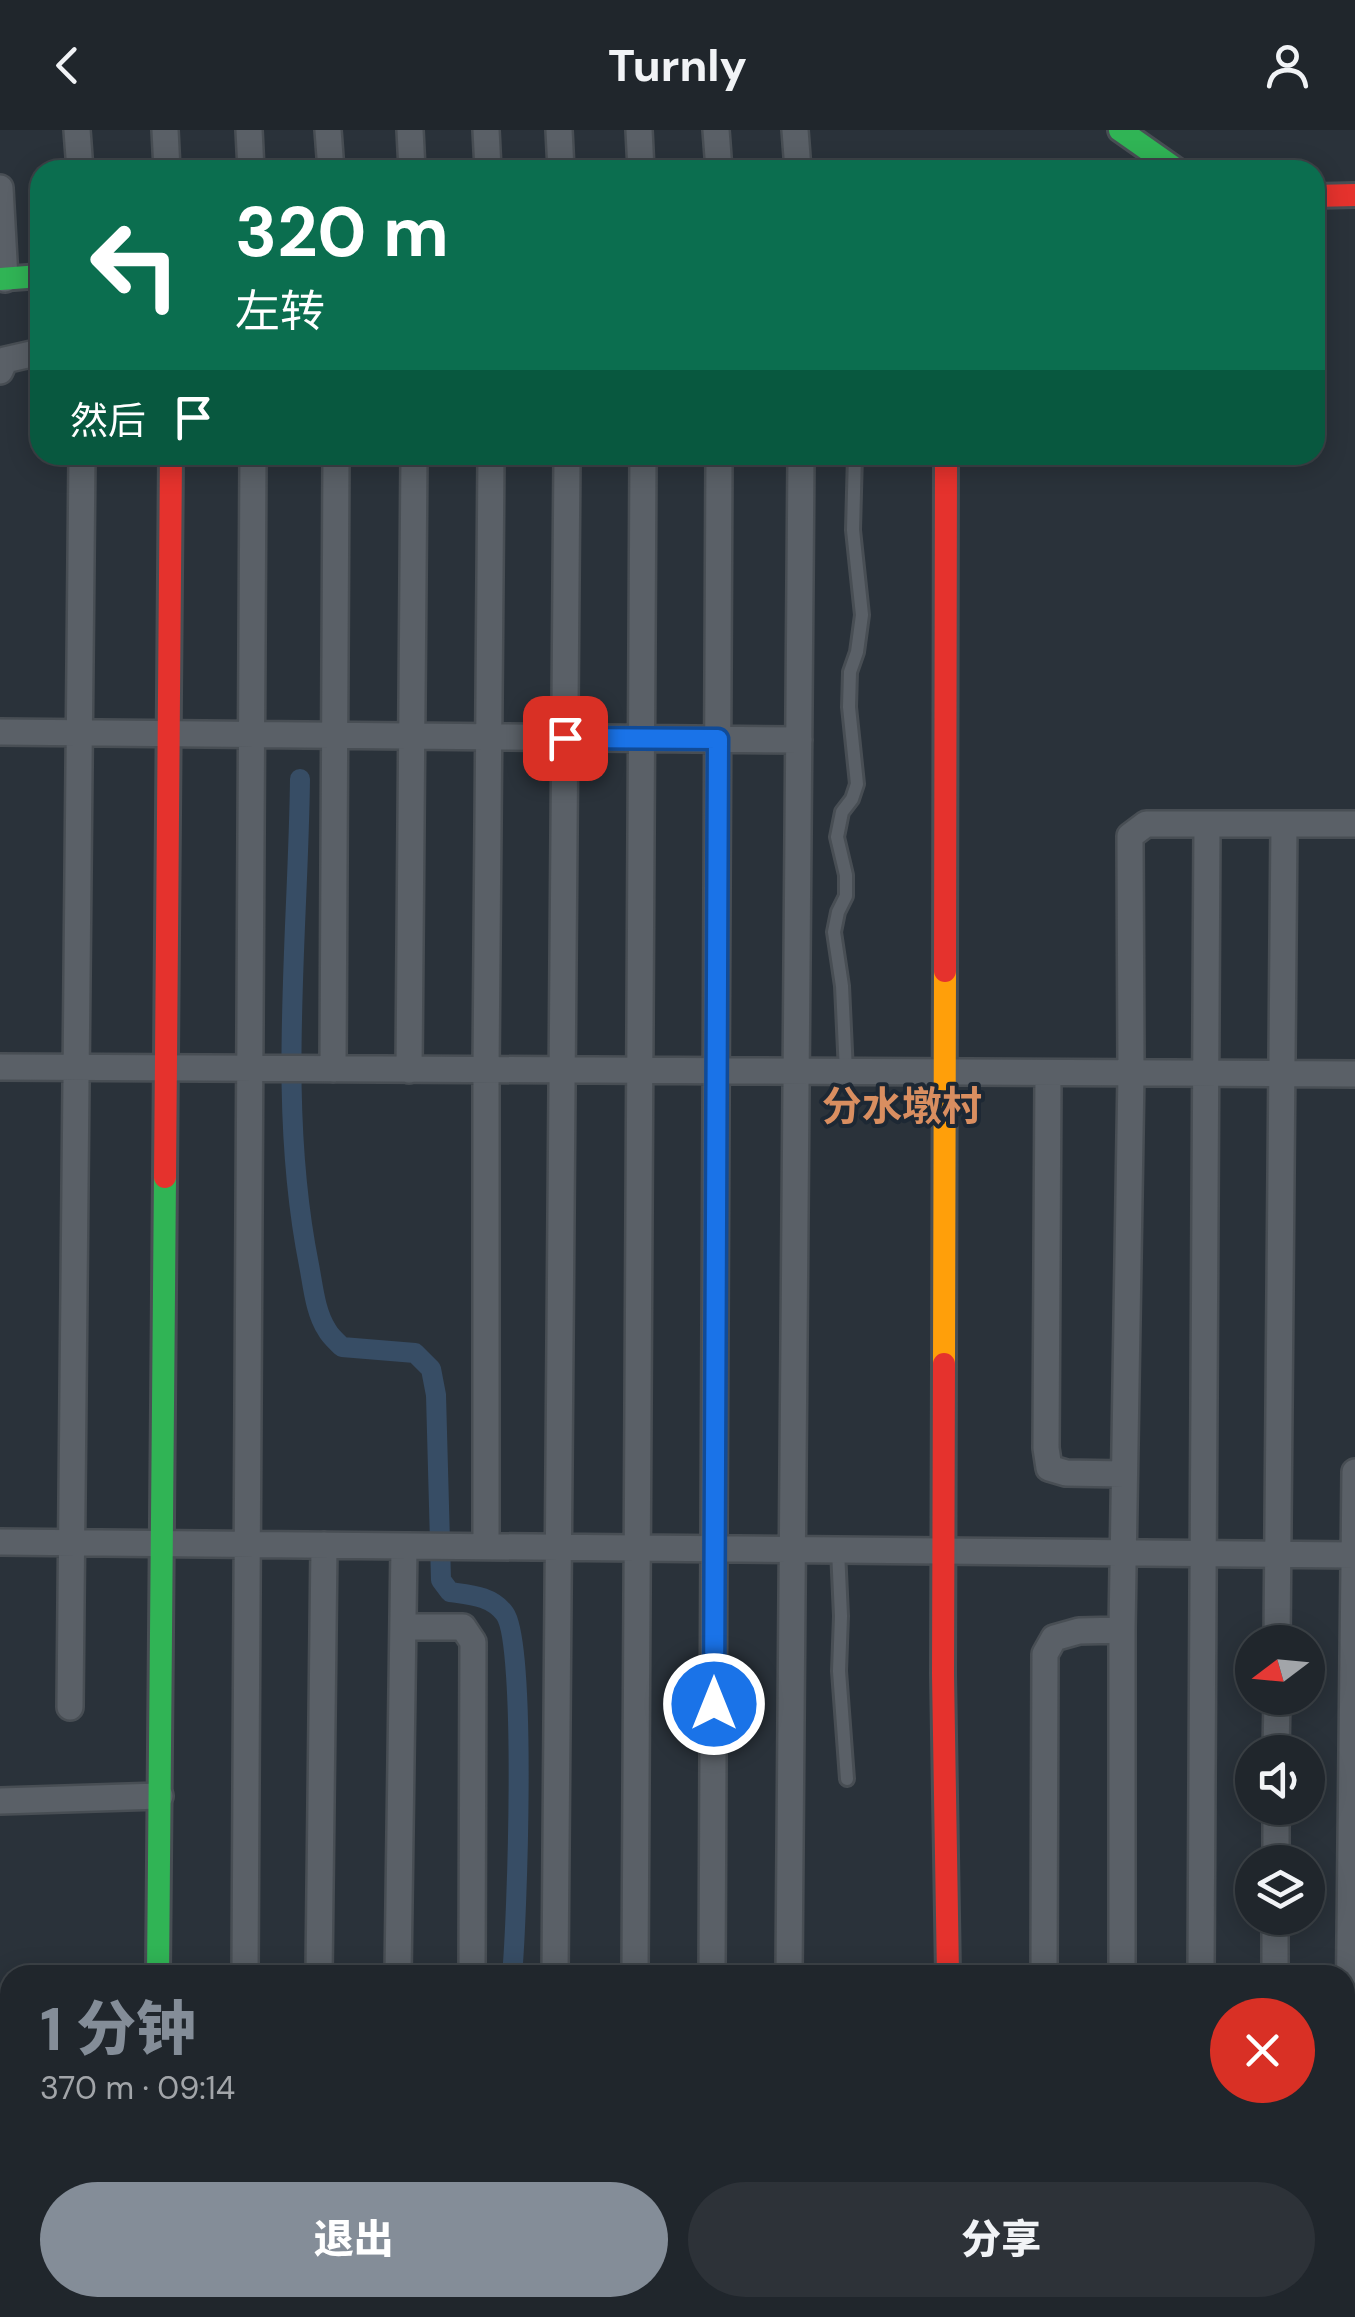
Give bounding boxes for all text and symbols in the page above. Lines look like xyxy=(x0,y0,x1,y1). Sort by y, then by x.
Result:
text: Turnly xyxy=(608,36,747,95)
icon: back xyxy=(40,38,95,93)
icon: person xyxy=(1260,38,1315,93)
text: 320 m xyxy=(235,187,449,278)
icon: left xyxy=(70,200,200,330)
text: 左转 xyxy=(235,282,325,341)
icon: arrive xyxy=(166,390,221,445)
text: 然后 xyxy=(70,396,146,446)
pin xyxy=(523,696,608,781)
icon: arrive xyxy=(538,711,593,766)
district label: 分水墩村 xyxy=(822,1080,982,1132)
north arrow xyxy=(1235,1625,1325,1715)
map controls xyxy=(1235,1625,1325,1935)
position arrow xyxy=(662,1652,766,1756)
button: sound xyxy=(1235,1735,1325,1825)
button: layers xyxy=(1235,1845,1325,1935)
text: 1 分钟 xyxy=(40,1990,196,2069)
button: close xyxy=(1210,1998,1315,2103)
text: 370 m · 09:14 xyxy=(40,2067,235,2109)
button: 退出 xyxy=(40,2182,668,2297)
button: 分享 xyxy=(688,2182,1315,2297)

